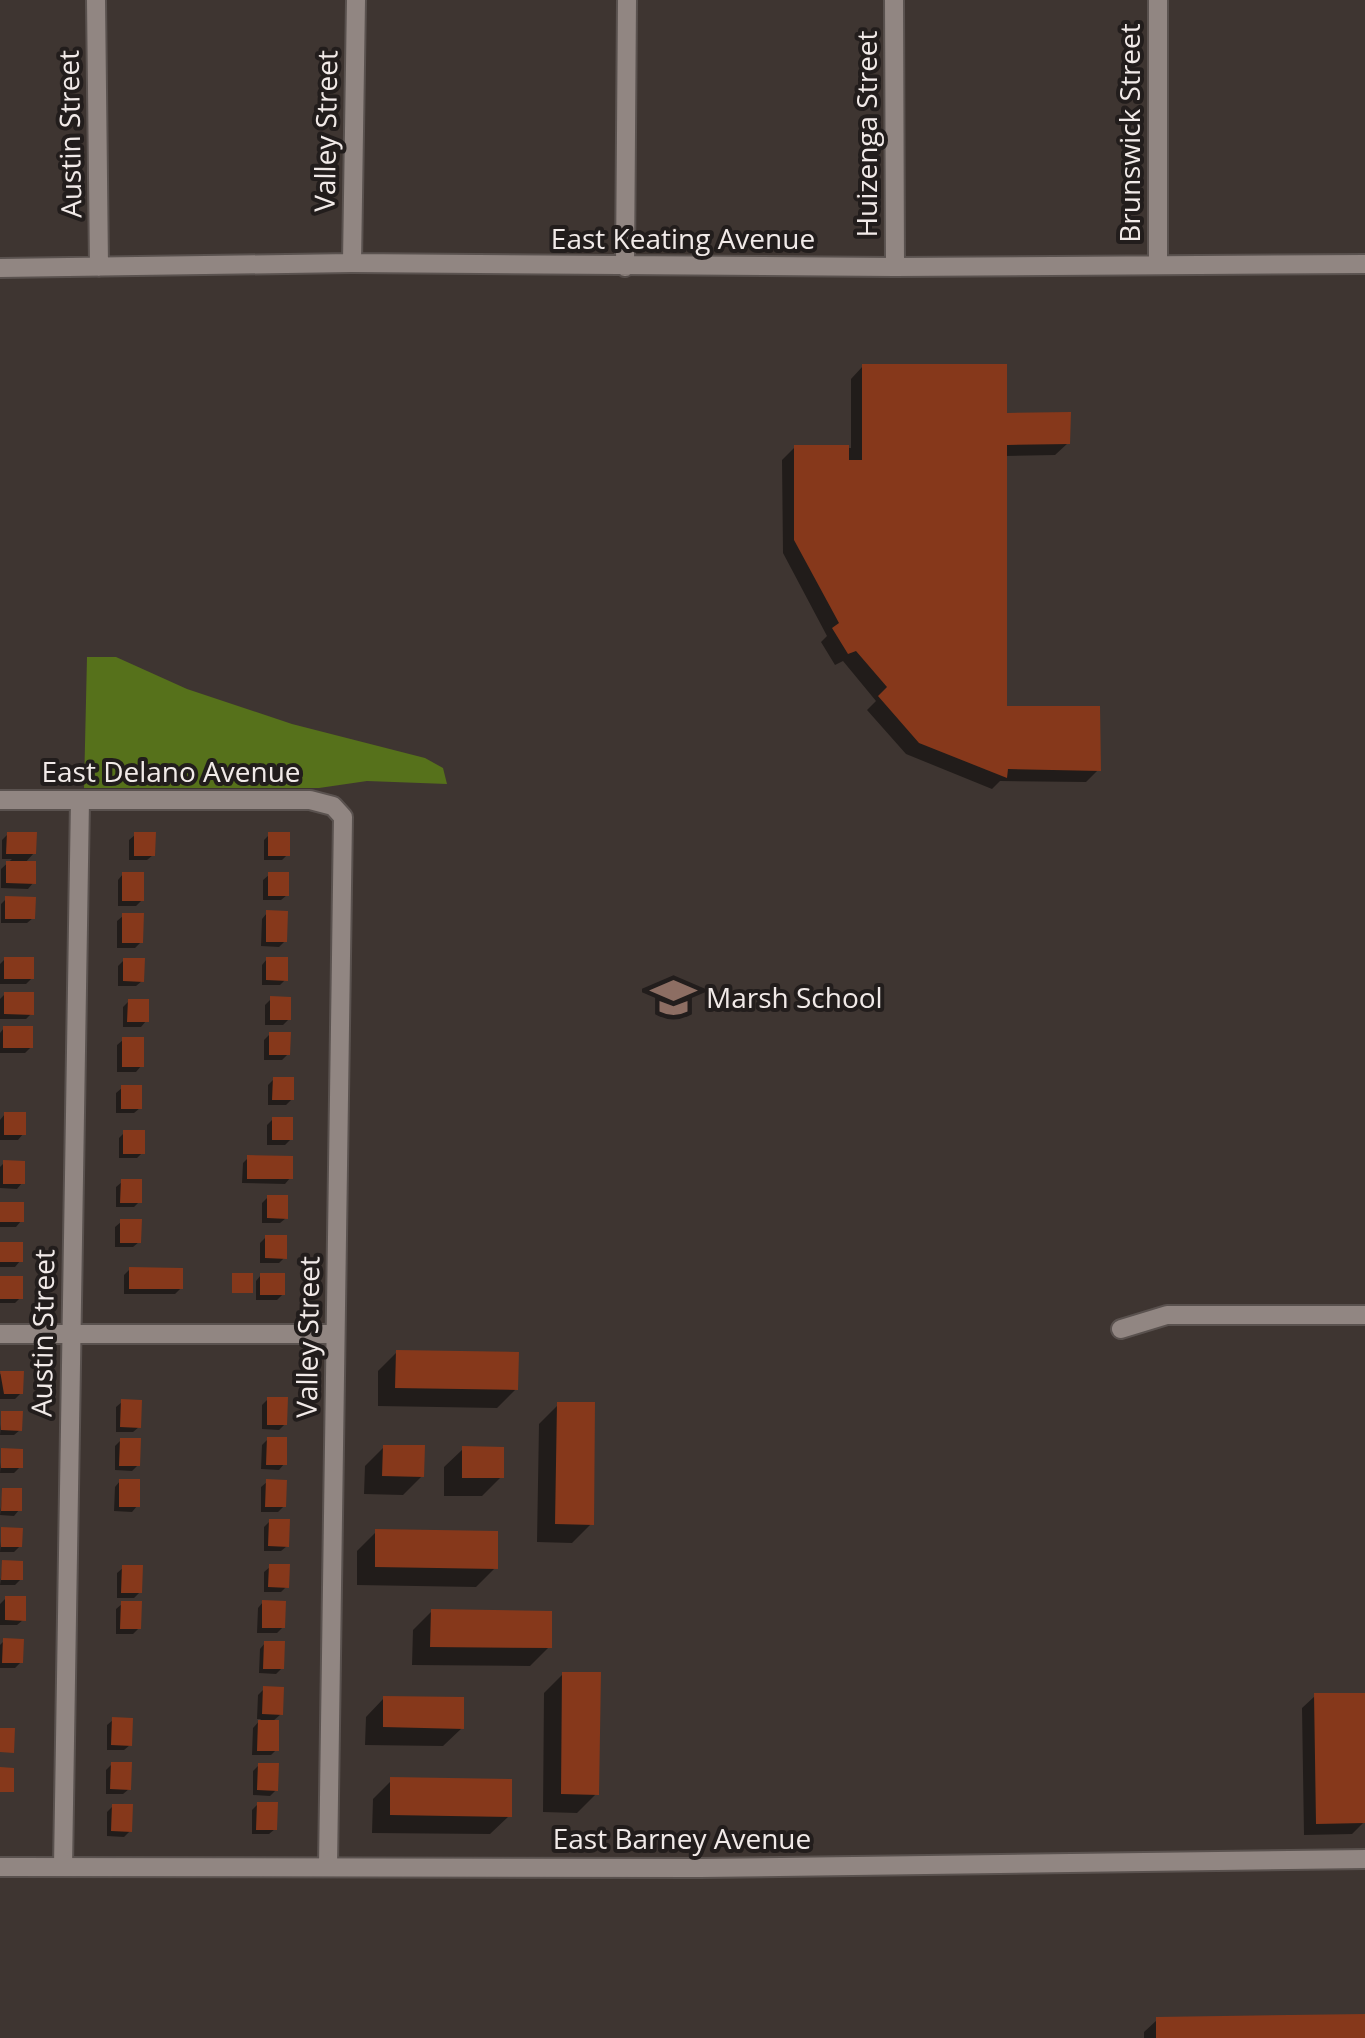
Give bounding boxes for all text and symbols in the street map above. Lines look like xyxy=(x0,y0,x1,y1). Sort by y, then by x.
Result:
street label: Brunswick Street xyxy=(1110,23,1148,243)
street label: Huizenga Street xyxy=(847,30,885,238)
street label: Austin Street xyxy=(49,50,89,218)
street label: Valley Street xyxy=(305,50,345,212)
street label: East Keating Avenue xyxy=(551,219,815,257)
street label: East Delano Avenue xyxy=(41,752,301,790)
school or university icon: Marsh School xyxy=(649,974,697,1022)
place label: Marsh School xyxy=(706,978,883,1016)
street label: Austin Street xyxy=(22,1249,62,1417)
street label: Valley Street xyxy=(287,1256,327,1418)
street label: East Barney Avenue xyxy=(553,1819,811,1857)

